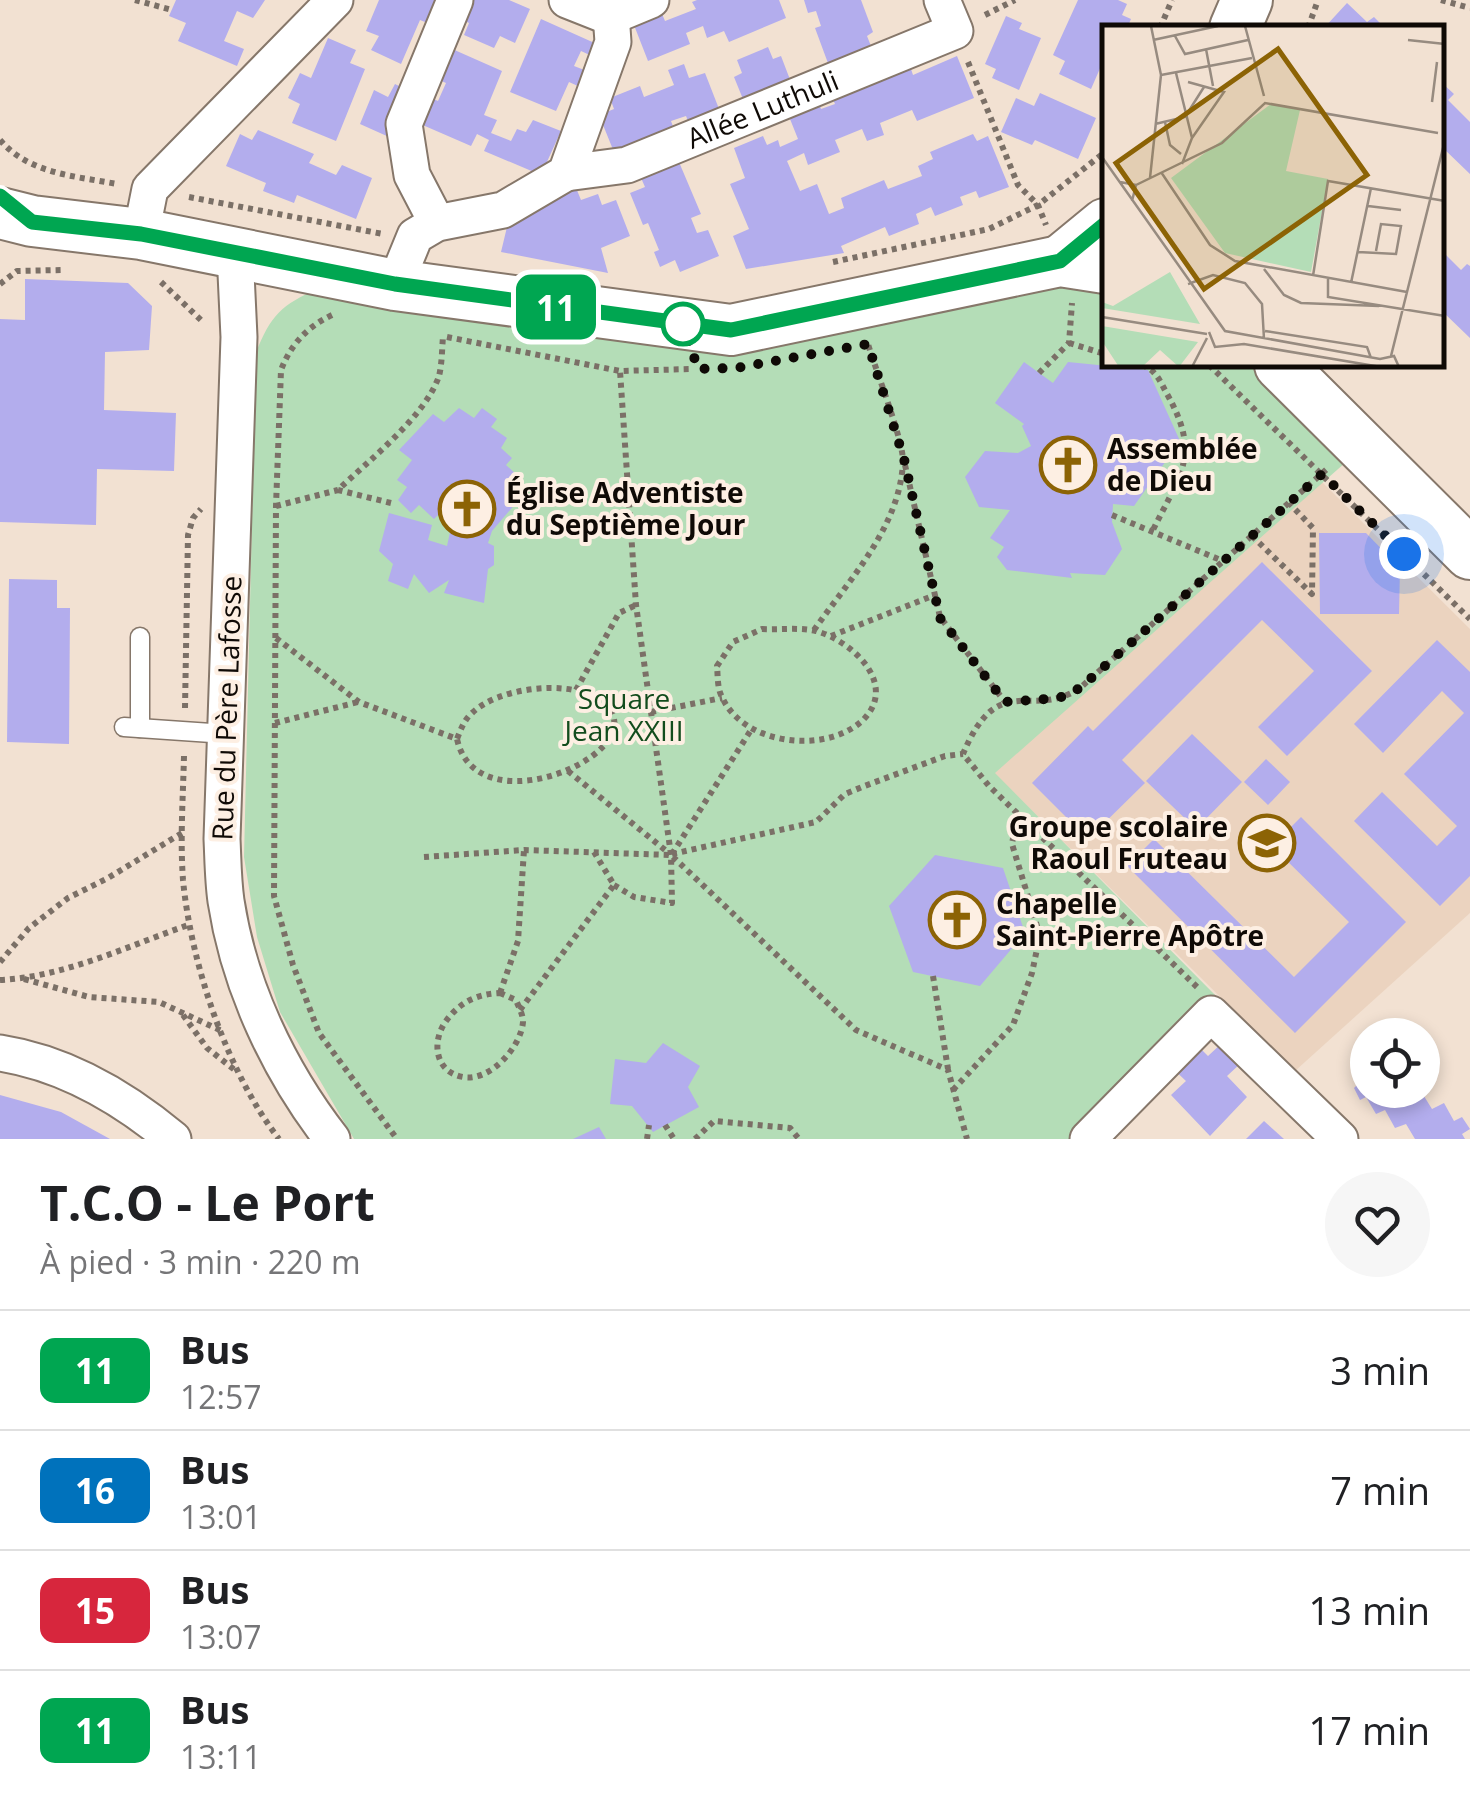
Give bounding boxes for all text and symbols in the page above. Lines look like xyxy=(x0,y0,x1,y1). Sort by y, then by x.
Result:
inset map xyxy=(1102,25,1445,368)
street label: Allée Luthuli xyxy=(681,61,844,157)
line badge: 11 xyxy=(511,274,601,340)
text: 11 xyxy=(536,284,576,331)
unlabelled marker xyxy=(662,303,704,345)
place label: Assemblée de Dieu xyxy=(1107,429,1258,499)
church icon: Assemblée de Dieu xyxy=(1038,435,1098,495)
place label: Église Adventiste du Septième Jour xyxy=(506,473,746,543)
church icon: Église Adventiste du Septième Jour xyxy=(437,479,497,539)
your location xyxy=(1379,529,1429,579)
street label: Rue du Père Lafosse xyxy=(202,575,250,841)
park label: Square Jean XXIII xyxy=(561,679,684,749)
place label: Groupe scolaire Raoul Fruteau xyxy=(1009,807,1228,877)
school or university icon: Groupe scolaire Raoul Fruteau xyxy=(1237,813,1297,873)
place label: Chapelle Saint-Pierre Apôtre xyxy=(996,884,1264,954)
church icon: Chapelle Saint-Pierre Apôtre xyxy=(927,890,987,950)
map controls xyxy=(1350,1018,1440,1108)
button: locate xyxy=(1350,1018,1440,1108)
text: T.C.O - Le Port xyxy=(40,1170,375,1235)
button: heart xyxy=(1325,1172,1430,1277)
text: À pied · 3 min · 220 m xyxy=(40,1240,361,1283)
text: Bus xyxy=(180,1323,249,1375)
text: 3 min xyxy=(1330,1344,1430,1396)
text: 11 xyxy=(75,1347,115,1394)
text: 12:57 xyxy=(180,1375,262,1418)
text: Bus xyxy=(180,1443,249,1495)
text: 7 min xyxy=(1330,1464,1430,1516)
text: 16 xyxy=(75,1467,115,1514)
text: 13:01 xyxy=(180,1495,262,1538)
text: Bus xyxy=(180,1563,249,1615)
text: 13 min xyxy=(1309,1584,1430,1636)
text: 15 xyxy=(75,1587,115,1634)
text: 13:07 xyxy=(180,1615,262,1658)
text: Bus xyxy=(180,1683,249,1735)
text: 17 min xyxy=(1309,1704,1430,1756)
text: 11 xyxy=(75,1707,115,1754)
text: 13:11 xyxy=(180,1735,262,1778)

